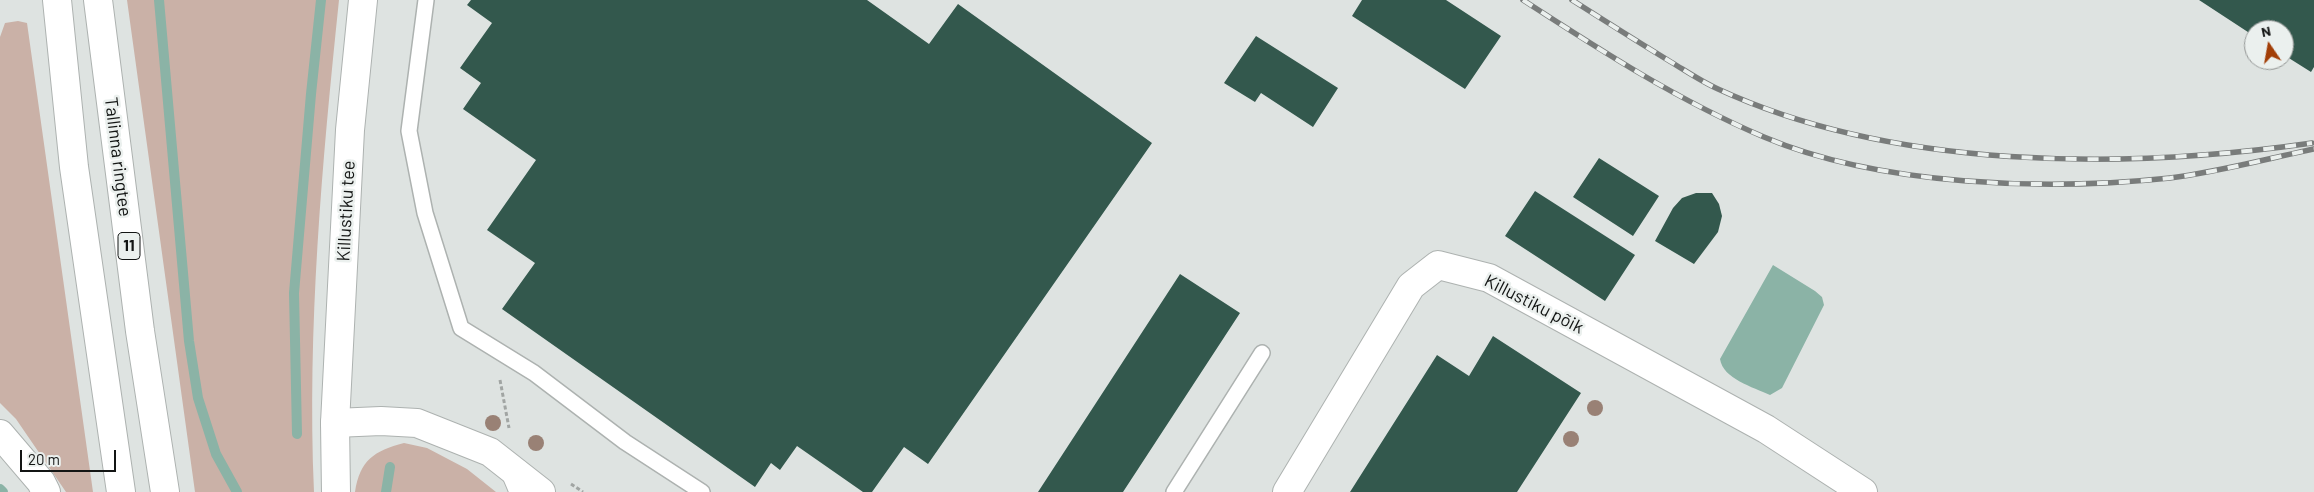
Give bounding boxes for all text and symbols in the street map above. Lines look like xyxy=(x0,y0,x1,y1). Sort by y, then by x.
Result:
north arrow xyxy=(2244,20,2294,70)
text: N xyxy=(2260,22,2272,40)
street label: Tallinna ringtee xyxy=(100,96,136,218)
street label: Killustiku tee xyxy=(333,160,359,262)
road number: 11 xyxy=(118,232,140,260)
street label: Killustiku põik xyxy=(1481,270,1587,338)
scale bar xyxy=(22,440,119,472)
text: 20 m xyxy=(28,450,60,468)

